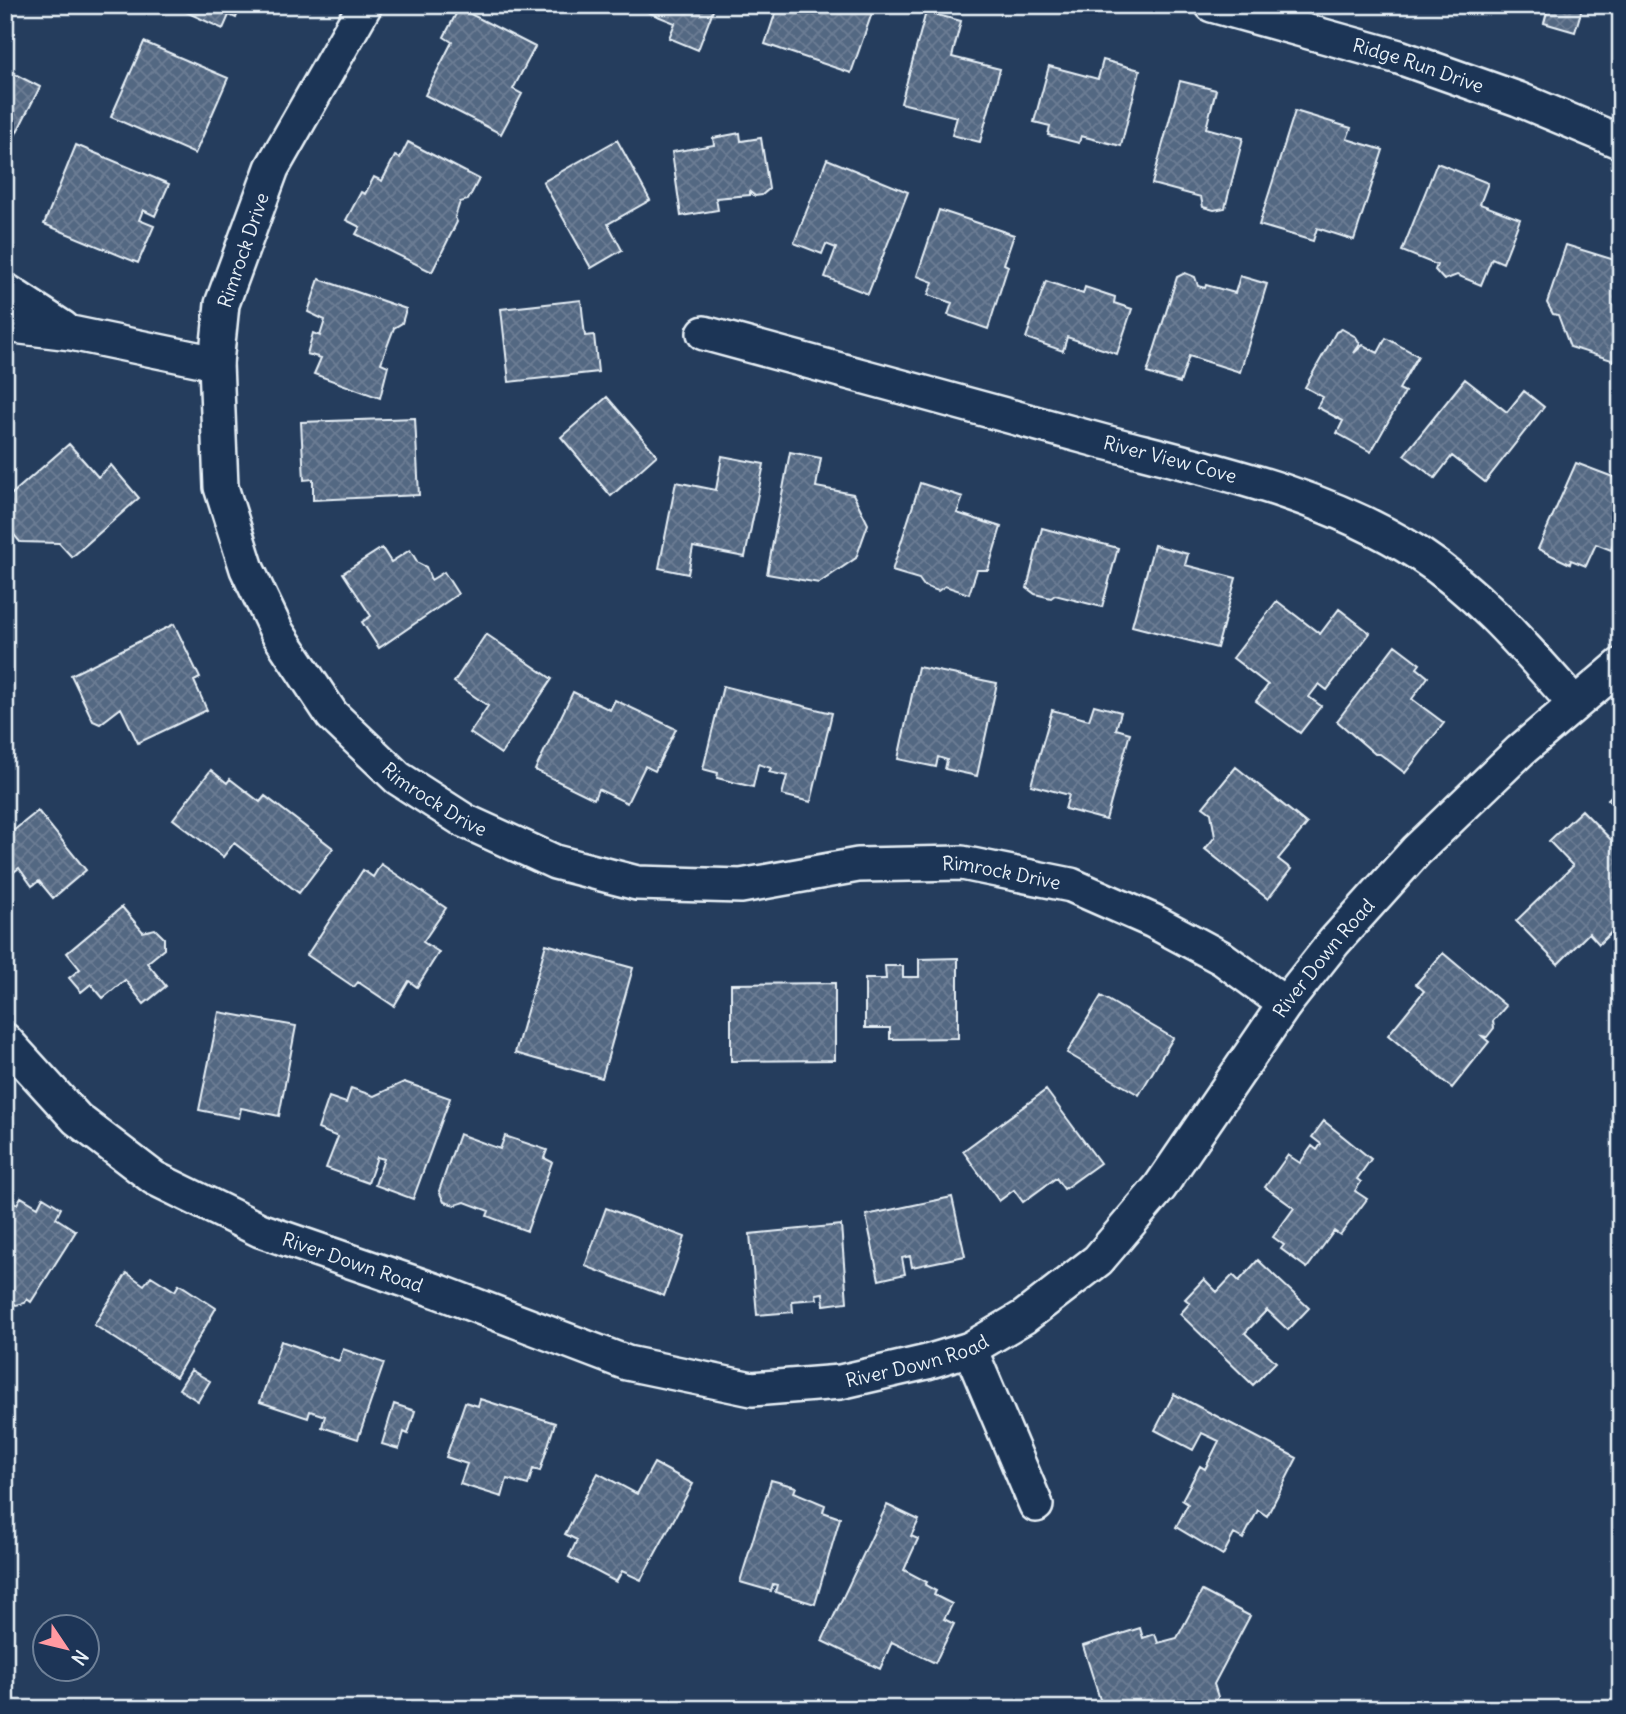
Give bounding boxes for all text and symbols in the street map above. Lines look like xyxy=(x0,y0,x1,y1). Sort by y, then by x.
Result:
street label: Ridge Run Drive xyxy=(1350,33,1487,98)
street label: Rimrock Drive xyxy=(212,189,274,311)
street label: River View Cove xyxy=(1101,430,1240,488)
street label: Rimrock Drive xyxy=(377,757,491,841)
street label: Rimrock Drive xyxy=(942,851,1063,895)
street label: River Down Road xyxy=(1267,893,1379,1022)
street label: River Down Road xyxy=(279,1227,426,1297)
street label: River Down Road xyxy=(843,1329,993,1392)
north arrow xyxy=(32,1612,102,1682)
text: N xyxy=(66,1645,94,1670)

